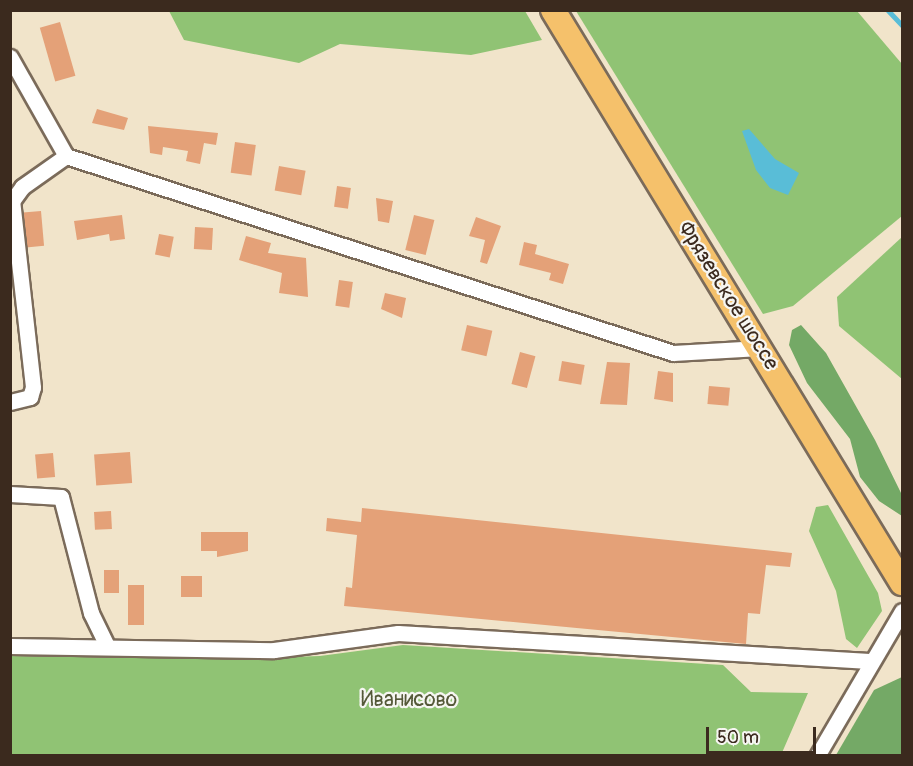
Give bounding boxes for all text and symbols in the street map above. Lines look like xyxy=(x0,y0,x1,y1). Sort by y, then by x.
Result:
street label: Фрязевское шоссе xyxy=(672,217,784,375)
park label: Иванисово xyxy=(361,687,457,713)
scale bar xyxy=(709,715,818,753)
text: 50 m xyxy=(717,726,759,749)

